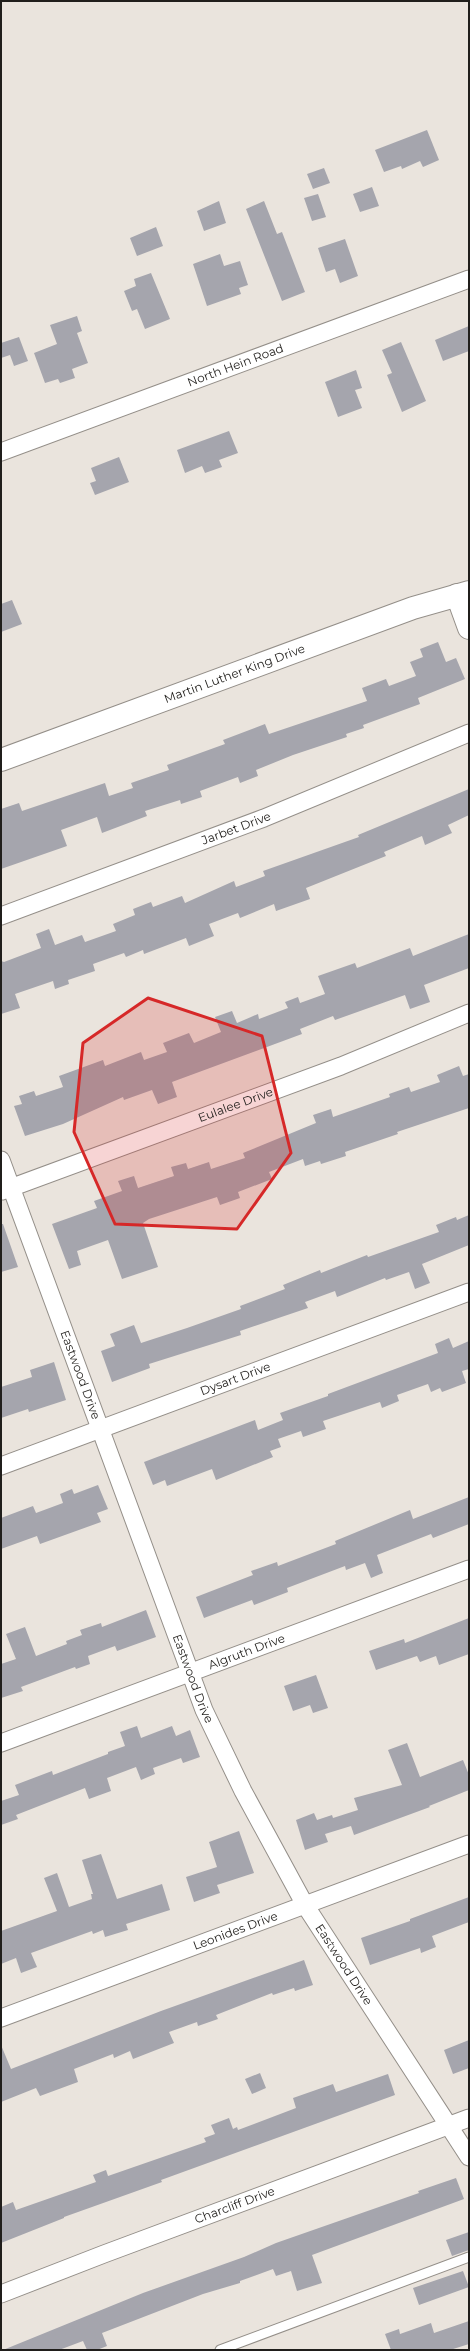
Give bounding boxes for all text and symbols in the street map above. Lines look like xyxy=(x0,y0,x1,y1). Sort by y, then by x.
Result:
street label: North Hein Road xyxy=(185,340,285,389)
street label: Martin Luther King Drive xyxy=(162,641,307,706)
street label: Jarbet Drive xyxy=(198,808,273,848)
street label: Eulalee Drive xyxy=(196,1084,275,1125)
street label: Eastwood Drive xyxy=(57,1328,104,1421)
street label: Dysart Drive xyxy=(198,1359,272,1398)
street label: Algruth Drive xyxy=(206,1630,287,1672)
street label: Eastwood Drive xyxy=(170,1632,217,1725)
street label: Leonides Drive xyxy=(191,1908,279,1953)
street label: Eastwood Drive xyxy=(312,1921,376,2008)
street label: Charcliff Drive xyxy=(192,2183,277,2227)

